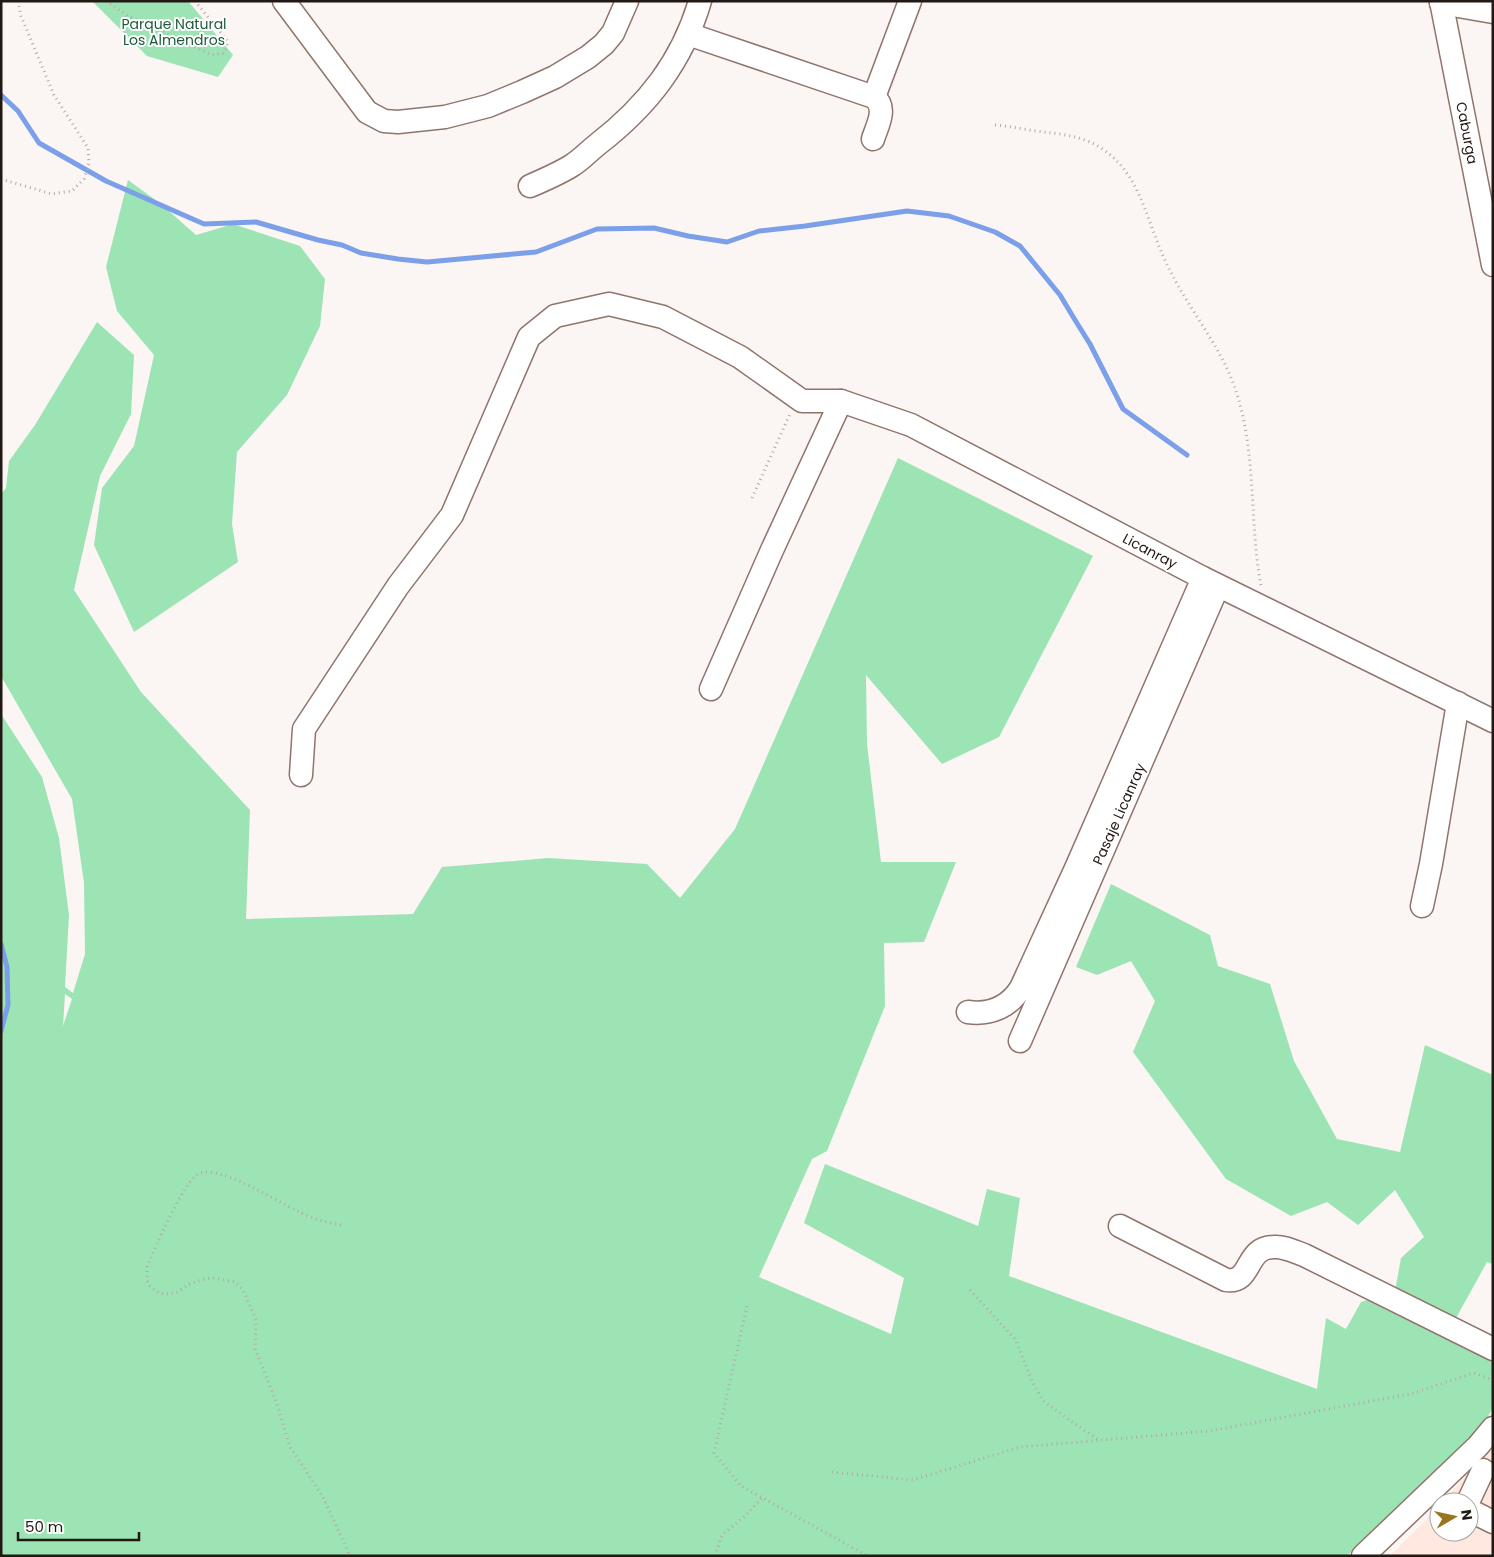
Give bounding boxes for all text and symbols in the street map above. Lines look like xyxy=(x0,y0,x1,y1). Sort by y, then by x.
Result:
park label: Parque Natural Los Almendros xyxy=(121,14,227,50)
street label: Caburga xyxy=(1451,100,1483,166)
street label: Licanray xyxy=(1119,528,1181,574)
street label: Pasaje Licanray xyxy=(1088,760,1150,868)
north arrow xyxy=(1429,1492,1479,1542)
text: N xyxy=(1456,1508,1478,1522)
scale bar xyxy=(18,1510,139,1542)
text: 50 m xyxy=(25,1516,63,1537)

